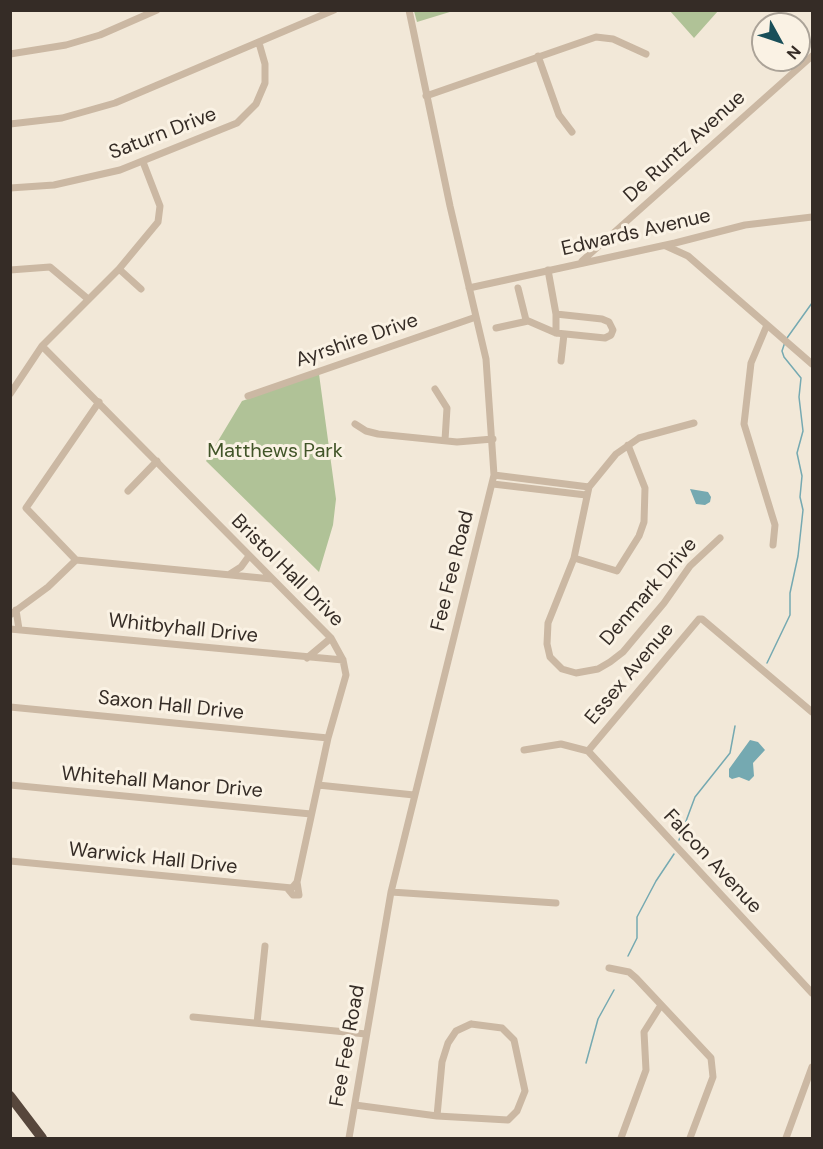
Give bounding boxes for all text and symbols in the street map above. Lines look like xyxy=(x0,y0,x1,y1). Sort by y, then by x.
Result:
north arrow xyxy=(751,12,811,72)
text: N xyxy=(782,41,805,64)
street label: De Runtz Avenue xyxy=(619,86,751,208)
street label: Saturn Drive xyxy=(106,103,220,165)
street label: Edwards Avenue xyxy=(559,204,713,262)
street label: Ayrshire Drive xyxy=(293,309,421,373)
park label: Matthews Park xyxy=(207,440,343,464)
street label: Fee Fee Road xyxy=(426,508,480,634)
street label: Bristol Hall Drive xyxy=(226,510,348,632)
street label: Denmark Drive xyxy=(596,533,702,651)
street label: Whitbyhall Drive xyxy=(107,609,259,649)
street label: Essex Avenue xyxy=(580,618,680,730)
street label: Saxon Hall Drive xyxy=(97,686,245,726)
street label: Whitehall Manor Drive xyxy=(60,762,264,804)
street label: Falcon Avenue xyxy=(658,805,766,919)
street label: Warwick Hall Drive xyxy=(67,838,239,880)
street label: Fee Fee Road xyxy=(325,983,371,1109)

